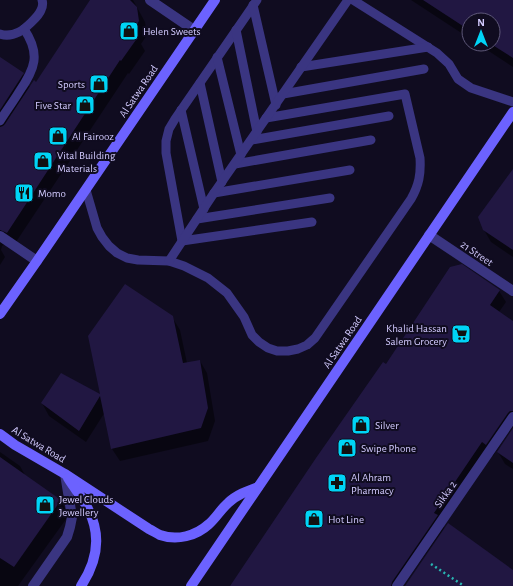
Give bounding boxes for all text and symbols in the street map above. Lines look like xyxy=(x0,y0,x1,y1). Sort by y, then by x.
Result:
north arrow xyxy=(461,12,501,52)
text: N xyxy=(477,17,485,28)
shop icon: Helen Sweets xyxy=(118,20,140,42)
place label: Helen Sweets xyxy=(143,26,201,37)
street label: Al Satwa Road xyxy=(117,63,160,119)
shop icon: Sports xyxy=(88,73,110,95)
place label: Sports xyxy=(58,79,85,90)
shop icon: Five Star xyxy=(74,94,96,116)
place label: Five Star xyxy=(35,100,71,111)
shop icon: Al Fairooz xyxy=(47,125,69,147)
place label: Al Fairooz xyxy=(72,131,114,142)
shop icon: Vital Building Materials xyxy=(32,150,54,172)
place label: Vital Building Materials xyxy=(57,150,116,174)
restaurant icon: Momo xyxy=(13,182,35,204)
place label: Momo xyxy=(38,188,66,199)
street label: 21 Street xyxy=(459,239,495,268)
street label: Al Satwa Road xyxy=(321,314,364,370)
place label: Khalid Hassan Salem Grocery xyxy=(386,323,447,347)
supermarket icon: Khalid Hassan Salem Grocery xyxy=(450,323,472,345)
shop icon: Silver xyxy=(350,414,372,436)
place label: Silver xyxy=(375,420,399,431)
street label: Al Satwa Road xyxy=(10,424,68,465)
shop icon: Swipe Phone xyxy=(336,437,358,459)
place label: Swipe Phone xyxy=(361,443,416,454)
pharmacy icon: Al Ahram Pharmacy xyxy=(326,472,348,494)
place label: Al Ahram Pharmacy xyxy=(351,472,394,496)
street label: Sikka 2 xyxy=(432,479,458,510)
shop icon: Jewel Clouds Jewellery xyxy=(34,494,56,516)
place label: Jewel Clouds Jewellery xyxy=(59,494,113,518)
shop icon: Hot Line xyxy=(303,508,325,530)
place label: Hot Line xyxy=(328,514,364,525)

